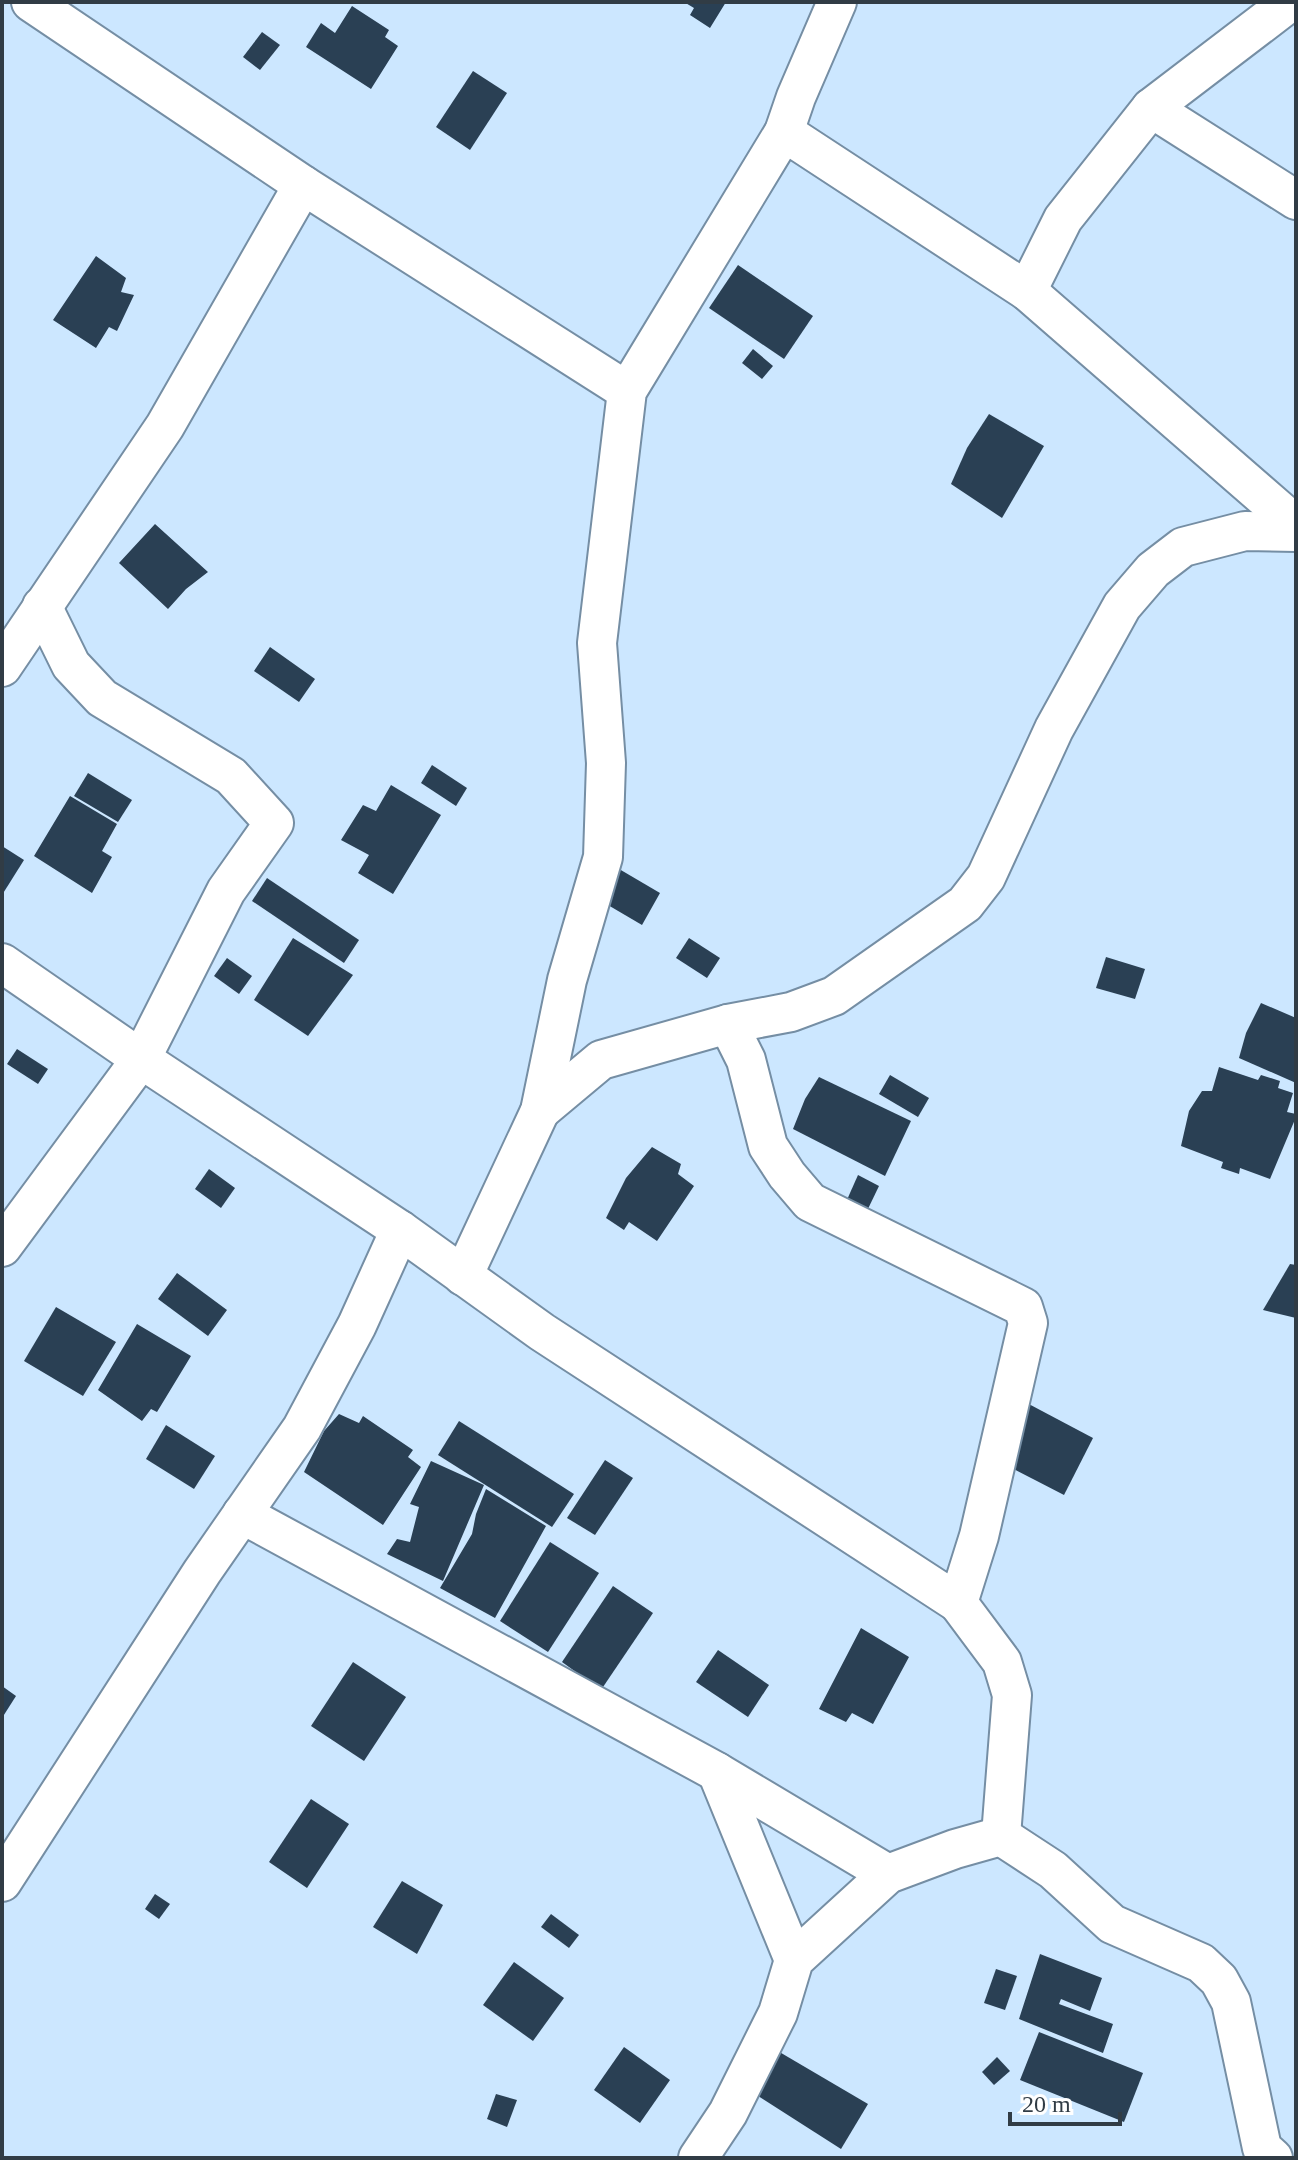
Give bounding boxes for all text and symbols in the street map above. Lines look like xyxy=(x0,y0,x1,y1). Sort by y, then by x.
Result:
scale bar xyxy=(1010,2076,1120,2126)
text: 20 m xyxy=(1022,2091,1071,2117)

